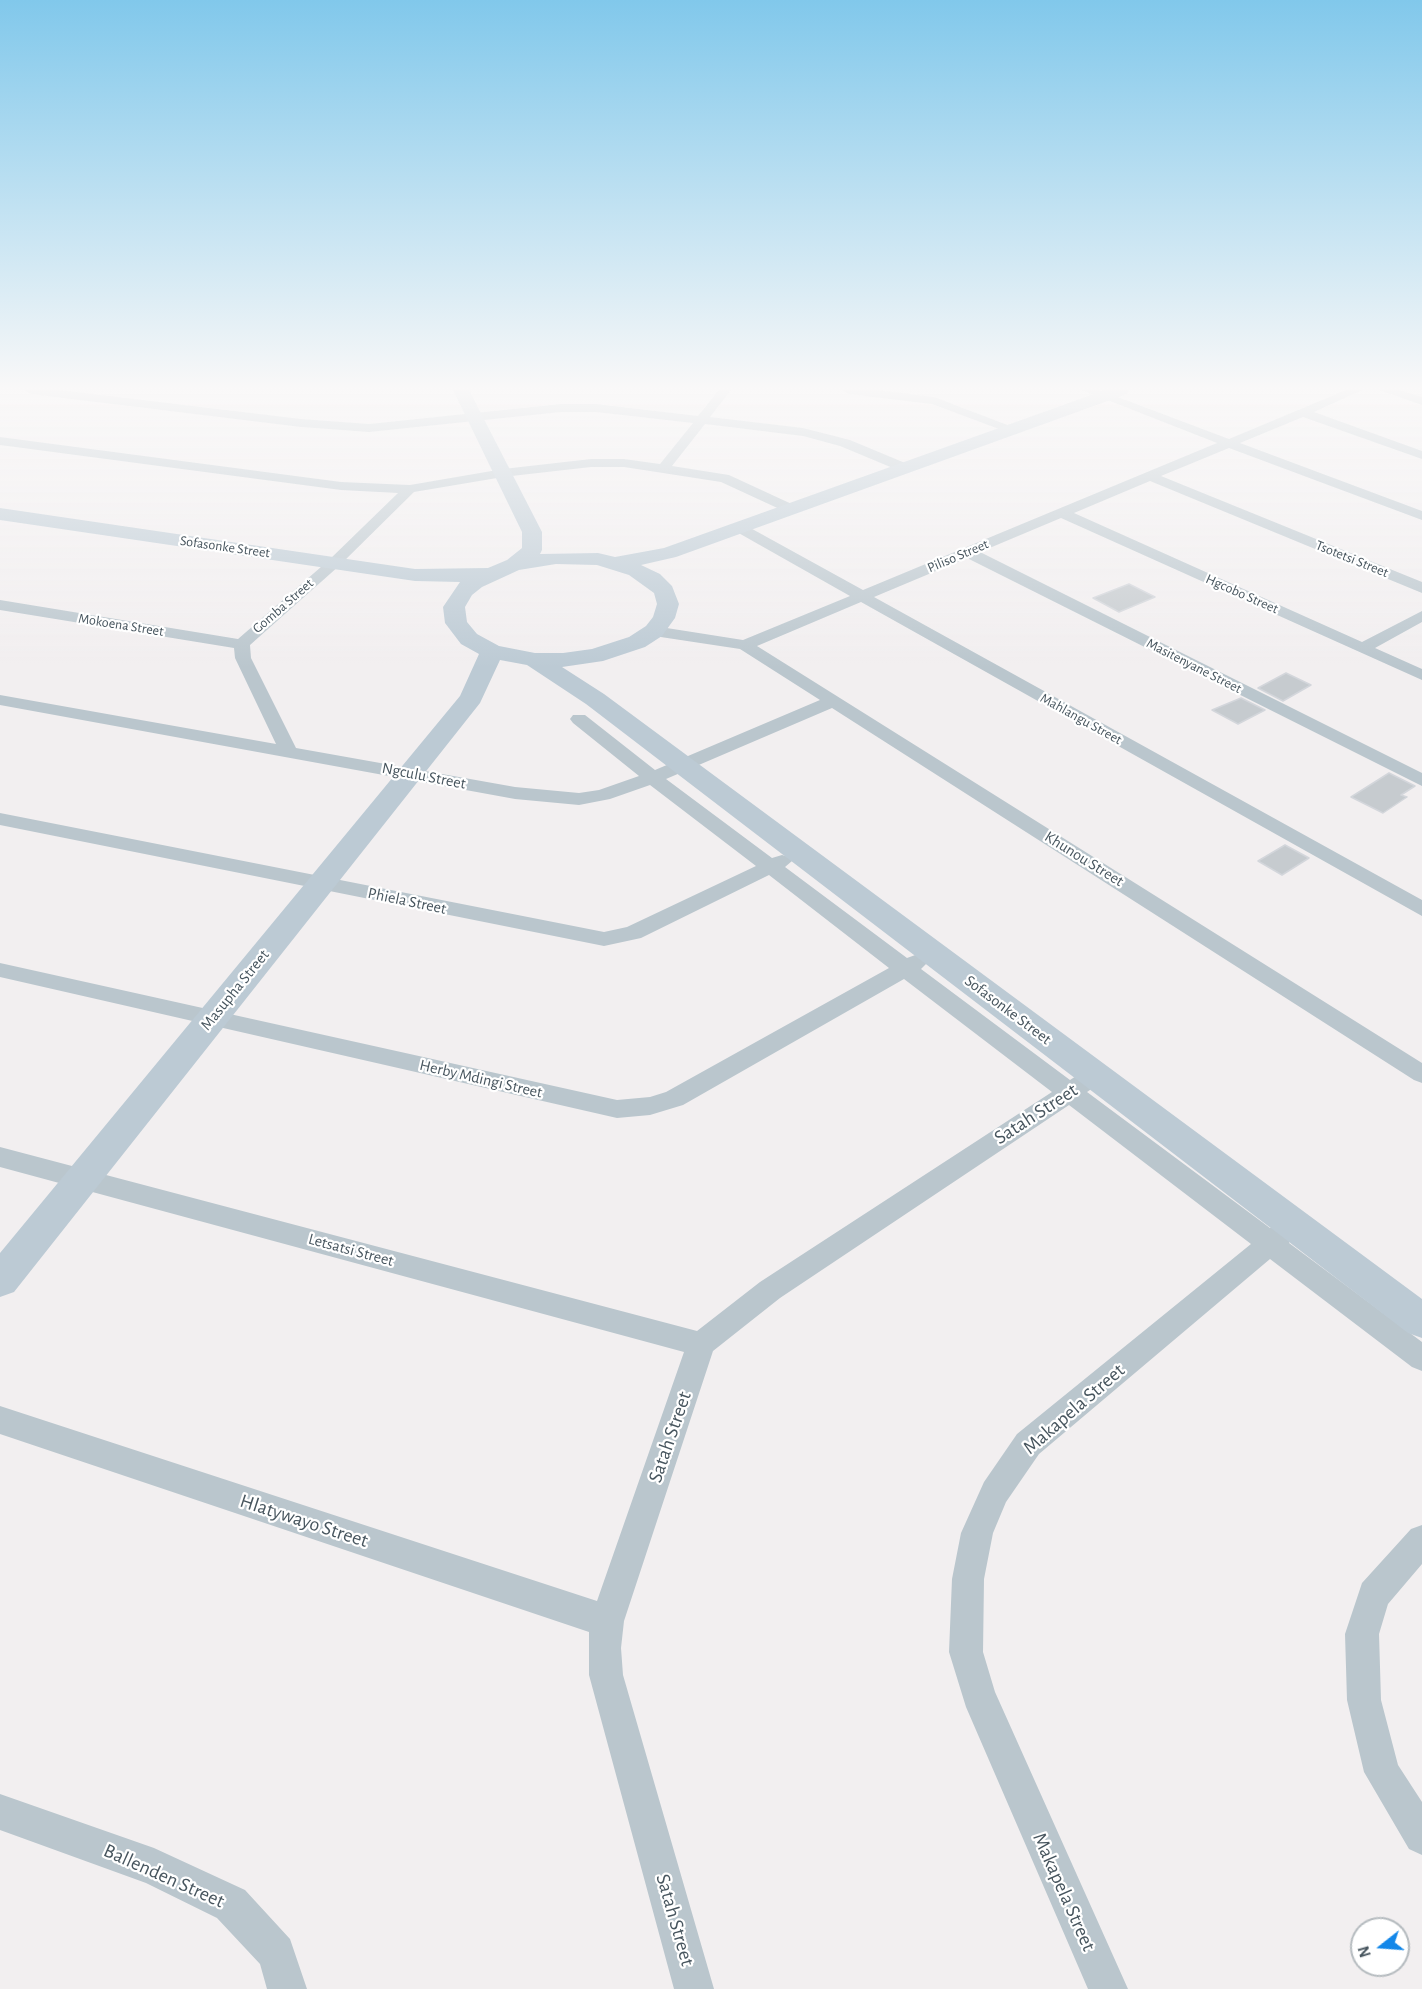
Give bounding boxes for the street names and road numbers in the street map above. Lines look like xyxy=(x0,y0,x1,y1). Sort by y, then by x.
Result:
street label: Sofasonke Street xyxy=(179,532,271,562)
street label: Piliso Street xyxy=(925,536,991,576)
street label: Tsotetsi Street xyxy=(1313,537,1391,581)
street label: Hgcobo Street xyxy=(1203,571,1281,617)
street label: Gomba Street xyxy=(249,575,317,637)
street label: Mokoena Street xyxy=(77,610,165,640)
street label: Masitenyane Street xyxy=(1144,635,1244,697)
street label: Mahlangu Street xyxy=(1037,690,1125,748)
street label: Ngculu Street xyxy=(380,758,468,794)
street label: Khunou Street xyxy=(1041,827,1127,891)
street label: Phiela Street xyxy=(366,883,448,919)
street label: Masupha Street xyxy=(197,946,273,1034)
street label: Sofasonke Street xyxy=(961,971,1055,1049)
street label: Herby Mdingi Street xyxy=(418,1056,544,1102)
street label: Satah Street xyxy=(990,1078,1082,1150)
street label: Letsatsi Street xyxy=(306,1229,396,1271)
street label: Makapela Street xyxy=(1018,1358,1130,1460)
street label: Satah Street xyxy=(643,1388,697,1486)
street label: Hlatywayo Street xyxy=(237,1489,371,1553)
street label: Makapela Street xyxy=(1027,1829,1101,1955)
street label: Ballenden Street xyxy=(100,1839,228,1913)
street label: Satah Street xyxy=(650,1871,700,1969)

